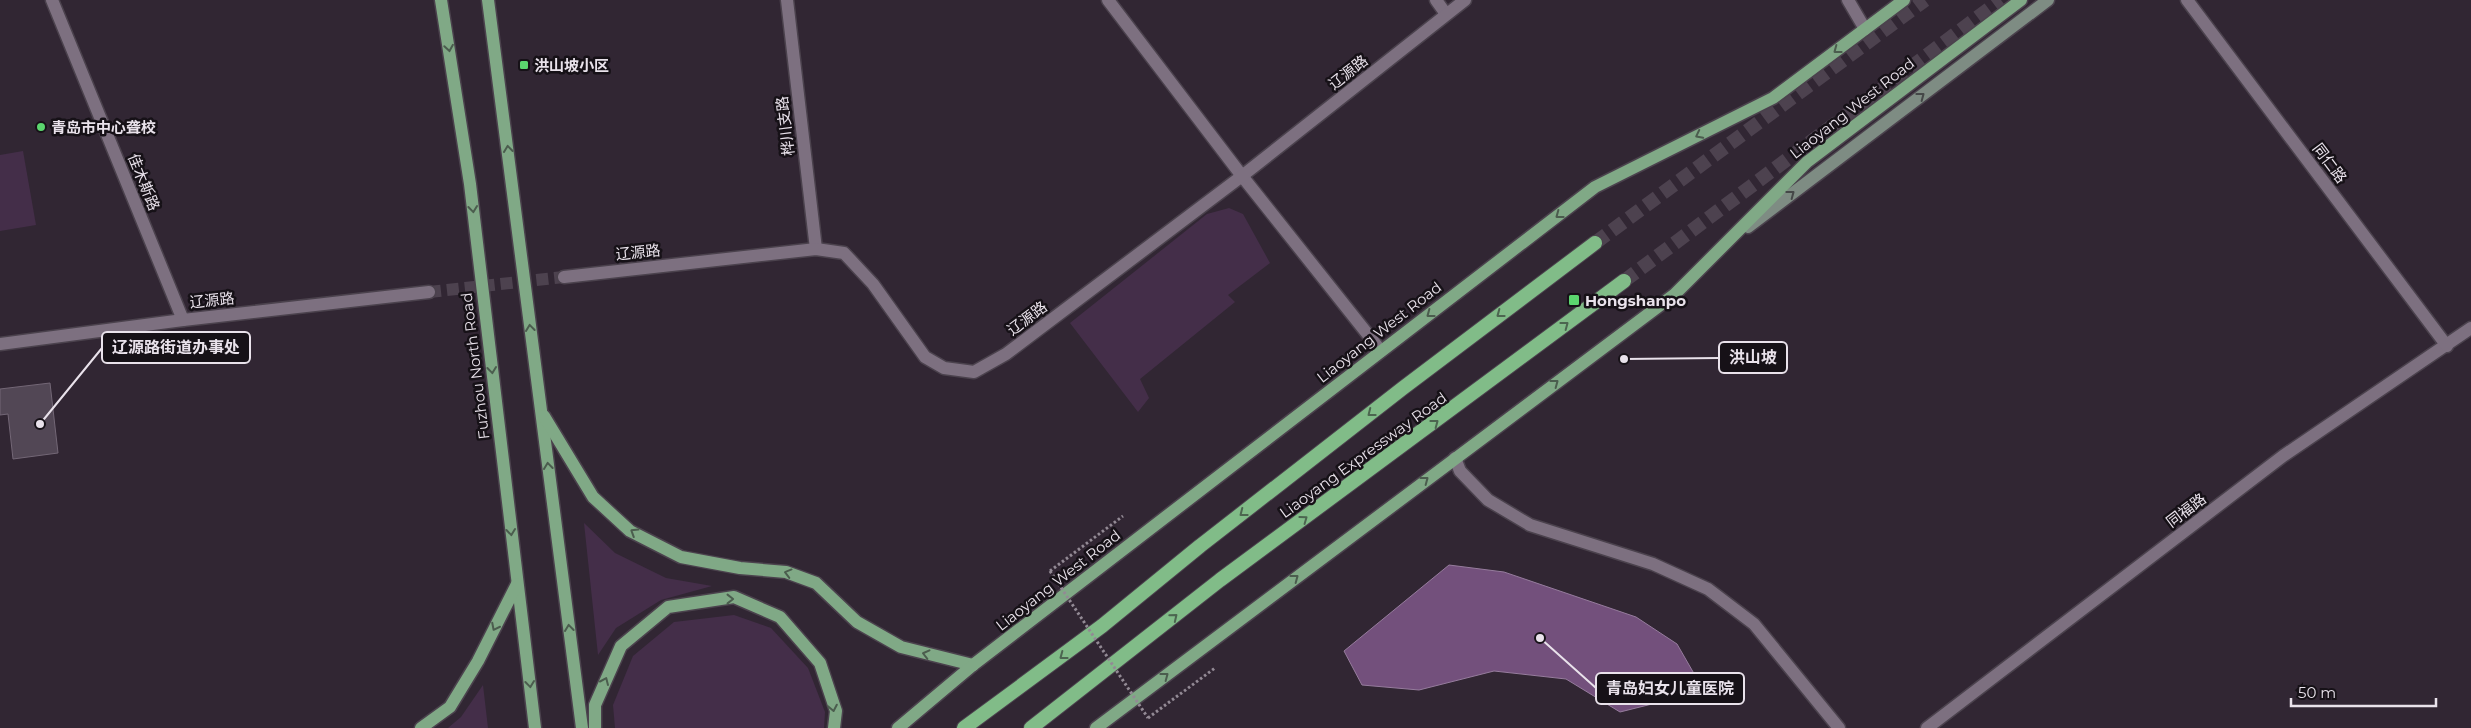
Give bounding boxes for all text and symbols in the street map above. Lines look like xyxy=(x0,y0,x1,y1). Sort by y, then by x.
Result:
one-way arrow xyxy=(443,44,453,53)
one-way arrow xyxy=(1833,44,1843,53)
street label: 辽源路 xyxy=(1324,51,1372,93)
street label: Liaoyang West Road xyxy=(1786,53,1918,163)
place label: 洪山坡小区 xyxy=(534,56,609,75)
marker: 洪山坡小区 xyxy=(518,59,530,71)
one-way arrow xyxy=(1915,94,1924,102)
street label: 桦川支路 xyxy=(772,95,798,157)
place label: 青岛市中心聋校 xyxy=(51,118,156,137)
marker: 青岛市中心聋校 xyxy=(35,121,47,133)
one-way arrow xyxy=(1696,129,1705,139)
street label: 同仁路 xyxy=(2309,139,2351,187)
one-way arrow xyxy=(503,145,514,153)
street label: 佳木斯路 xyxy=(124,151,164,213)
one-way arrow xyxy=(1785,192,1794,200)
one-way arrow xyxy=(467,205,478,213)
one-way arrow xyxy=(1556,210,1565,218)
street label: 辽源路 xyxy=(615,240,661,264)
street label: Liaoyang West Road xyxy=(1313,277,1445,387)
street label: 辽源路 xyxy=(189,288,235,312)
place label: Hongshanpo xyxy=(1585,291,1686,310)
street label: Fuzhou North Road xyxy=(457,292,493,440)
marker: Hongshanpo xyxy=(1567,293,1581,307)
street label: 辽源路 xyxy=(1003,297,1051,339)
one-way arrow xyxy=(1426,308,1436,317)
one-way arrow xyxy=(1497,309,1506,317)
one-way arrow xyxy=(1559,322,1569,331)
one-way arrow xyxy=(525,324,536,332)
callout: 辽源路街道办事处 xyxy=(102,332,250,363)
text: 辽源路街道办事处 xyxy=(112,338,240,357)
callout: 洪山坡 xyxy=(1719,342,1787,373)
text: 洪山坡 xyxy=(1729,348,1777,367)
one-way arrow xyxy=(486,367,497,375)
one-way arrow xyxy=(1549,380,1559,389)
street label: Liaoyang Expressway Road xyxy=(1276,388,1450,522)
one-way arrow xyxy=(1368,407,1377,415)
one-way arrow xyxy=(1429,420,1438,428)
one-way arrow xyxy=(543,462,554,470)
one-way arrow xyxy=(1419,478,1428,486)
street label: 同福路 xyxy=(2162,489,2210,531)
one-way arrow xyxy=(1239,507,1249,516)
one-way arrow xyxy=(1298,516,1308,525)
street label: Liaoyang West Road xyxy=(992,525,1124,635)
one-way arrow xyxy=(505,528,516,536)
one-way arrow xyxy=(630,529,640,538)
one-way arrow xyxy=(785,569,793,579)
one-way arrow xyxy=(1289,575,1299,584)
one-way arrow xyxy=(726,594,734,604)
one-way arrow xyxy=(1168,614,1177,622)
one-way arrow xyxy=(491,622,501,631)
one-way arrow xyxy=(564,623,575,631)
one-way arrow xyxy=(923,649,931,659)
one-way arrow xyxy=(1060,650,1069,658)
one-way arrow xyxy=(1159,673,1169,682)
callout: 青岛妇女儿童医院 xyxy=(1596,673,1744,704)
scale bar xyxy=(2291,676,2436,708)
one-way arrow xyxy=(599,677,609,686)
text: 青岛妇女儿童医院 xyxy=(1606,679,1734,698)
one-way arrow xyxy=(524,681,535,689)
text: 50 m xyxy=(2298,683,2336,702)
one-way arrow xyxy=(828,703,838,712)

